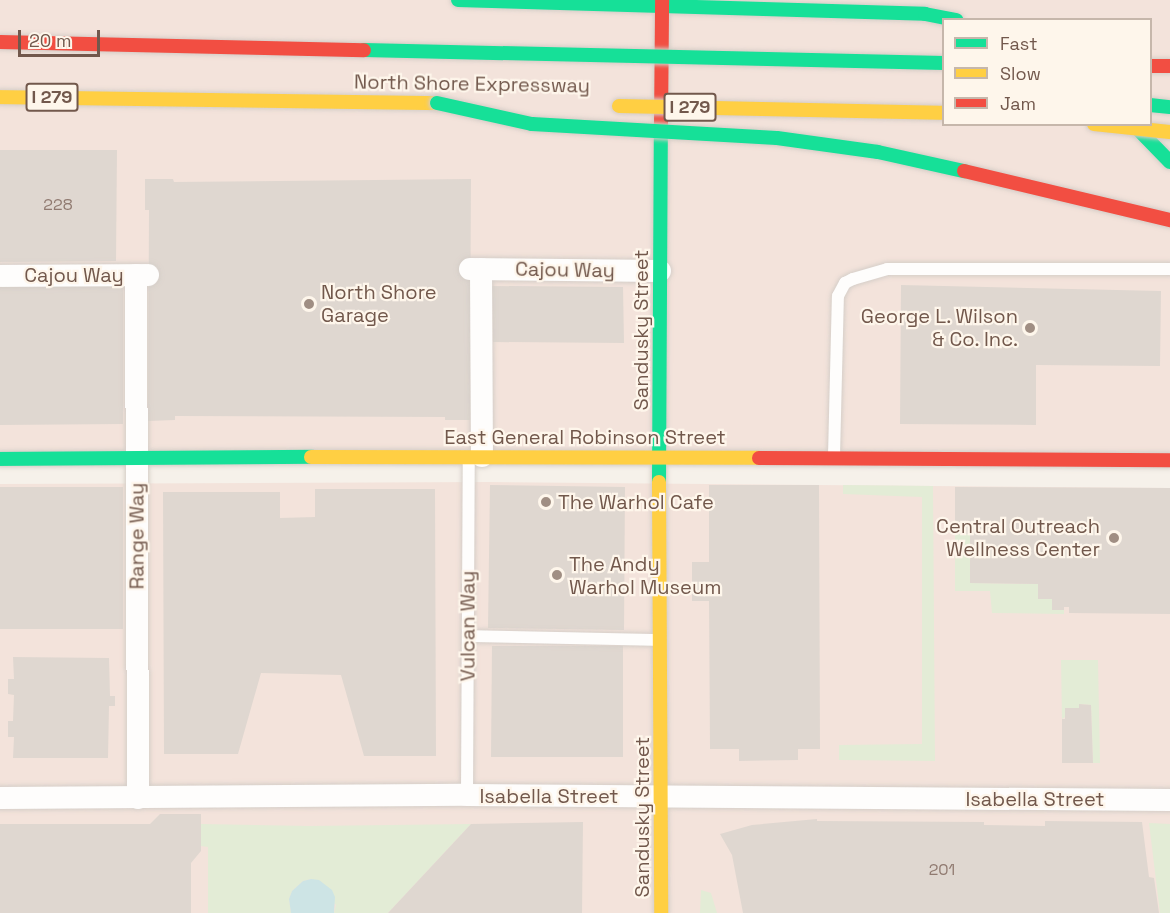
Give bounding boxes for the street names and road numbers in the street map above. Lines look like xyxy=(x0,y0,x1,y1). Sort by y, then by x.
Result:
street label: North Shore Expressway xyxy=(354,70,590,98)
road number: I 279 xyxy=(25,82,79,112)
road number: I 279 xyxy=(663,92,717,122)
street label: Sandusky Street xyxy=(629,250,653,410)
street label: Cajou Way xyxy=(515,257,615,283)
street label: Cajou Way xyxy=(24,263,124,287)
street label: East General Robinson Street xyxy=(444,425,726,449)
street label: Range Way xyxy=(125,483,149,589)
street label: Vulcan Way xyxy=(456,571,480,681)
street label: Sandusky Street xyxy=(630,737,654,897)
street label: Isabella Street xyxy=(479,784,619,808)
street label: Isabella Street xyxy=(965,787,1105,811)

